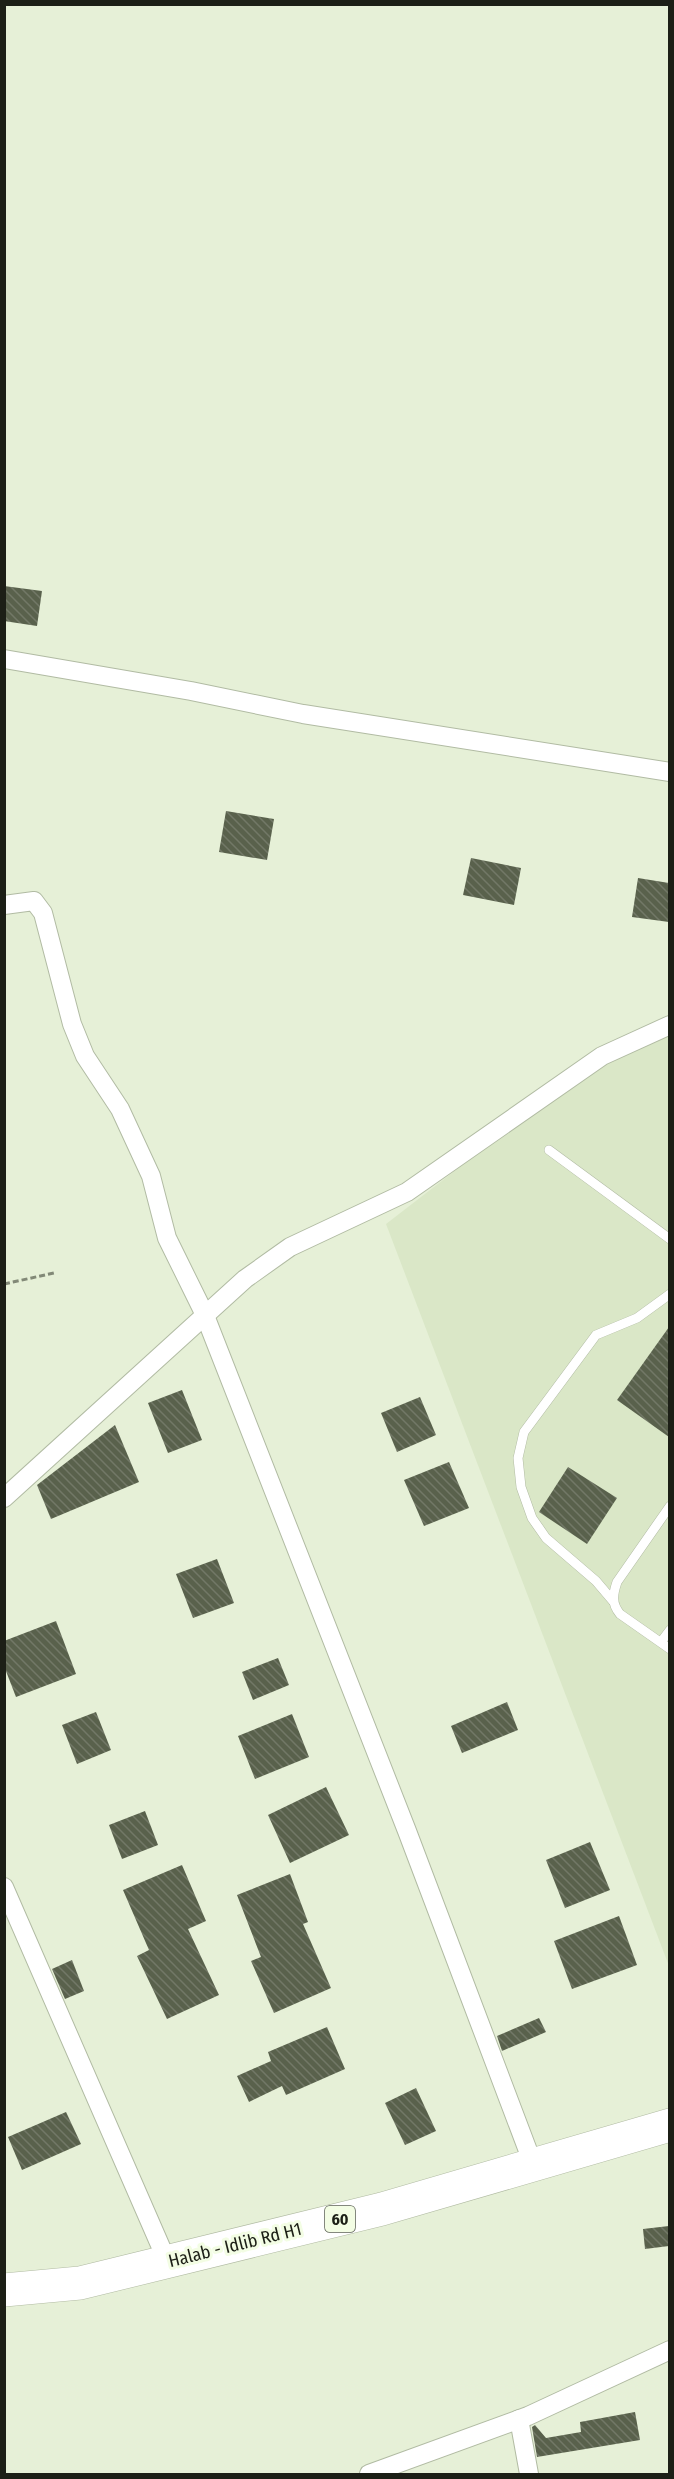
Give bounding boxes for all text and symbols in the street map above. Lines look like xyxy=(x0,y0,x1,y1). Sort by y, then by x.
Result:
road number: 60 xyxy=(325,2206,355,2232)
street label: Halab - Idlib Rd H1 xyxy=(166,2218,304,2272)

